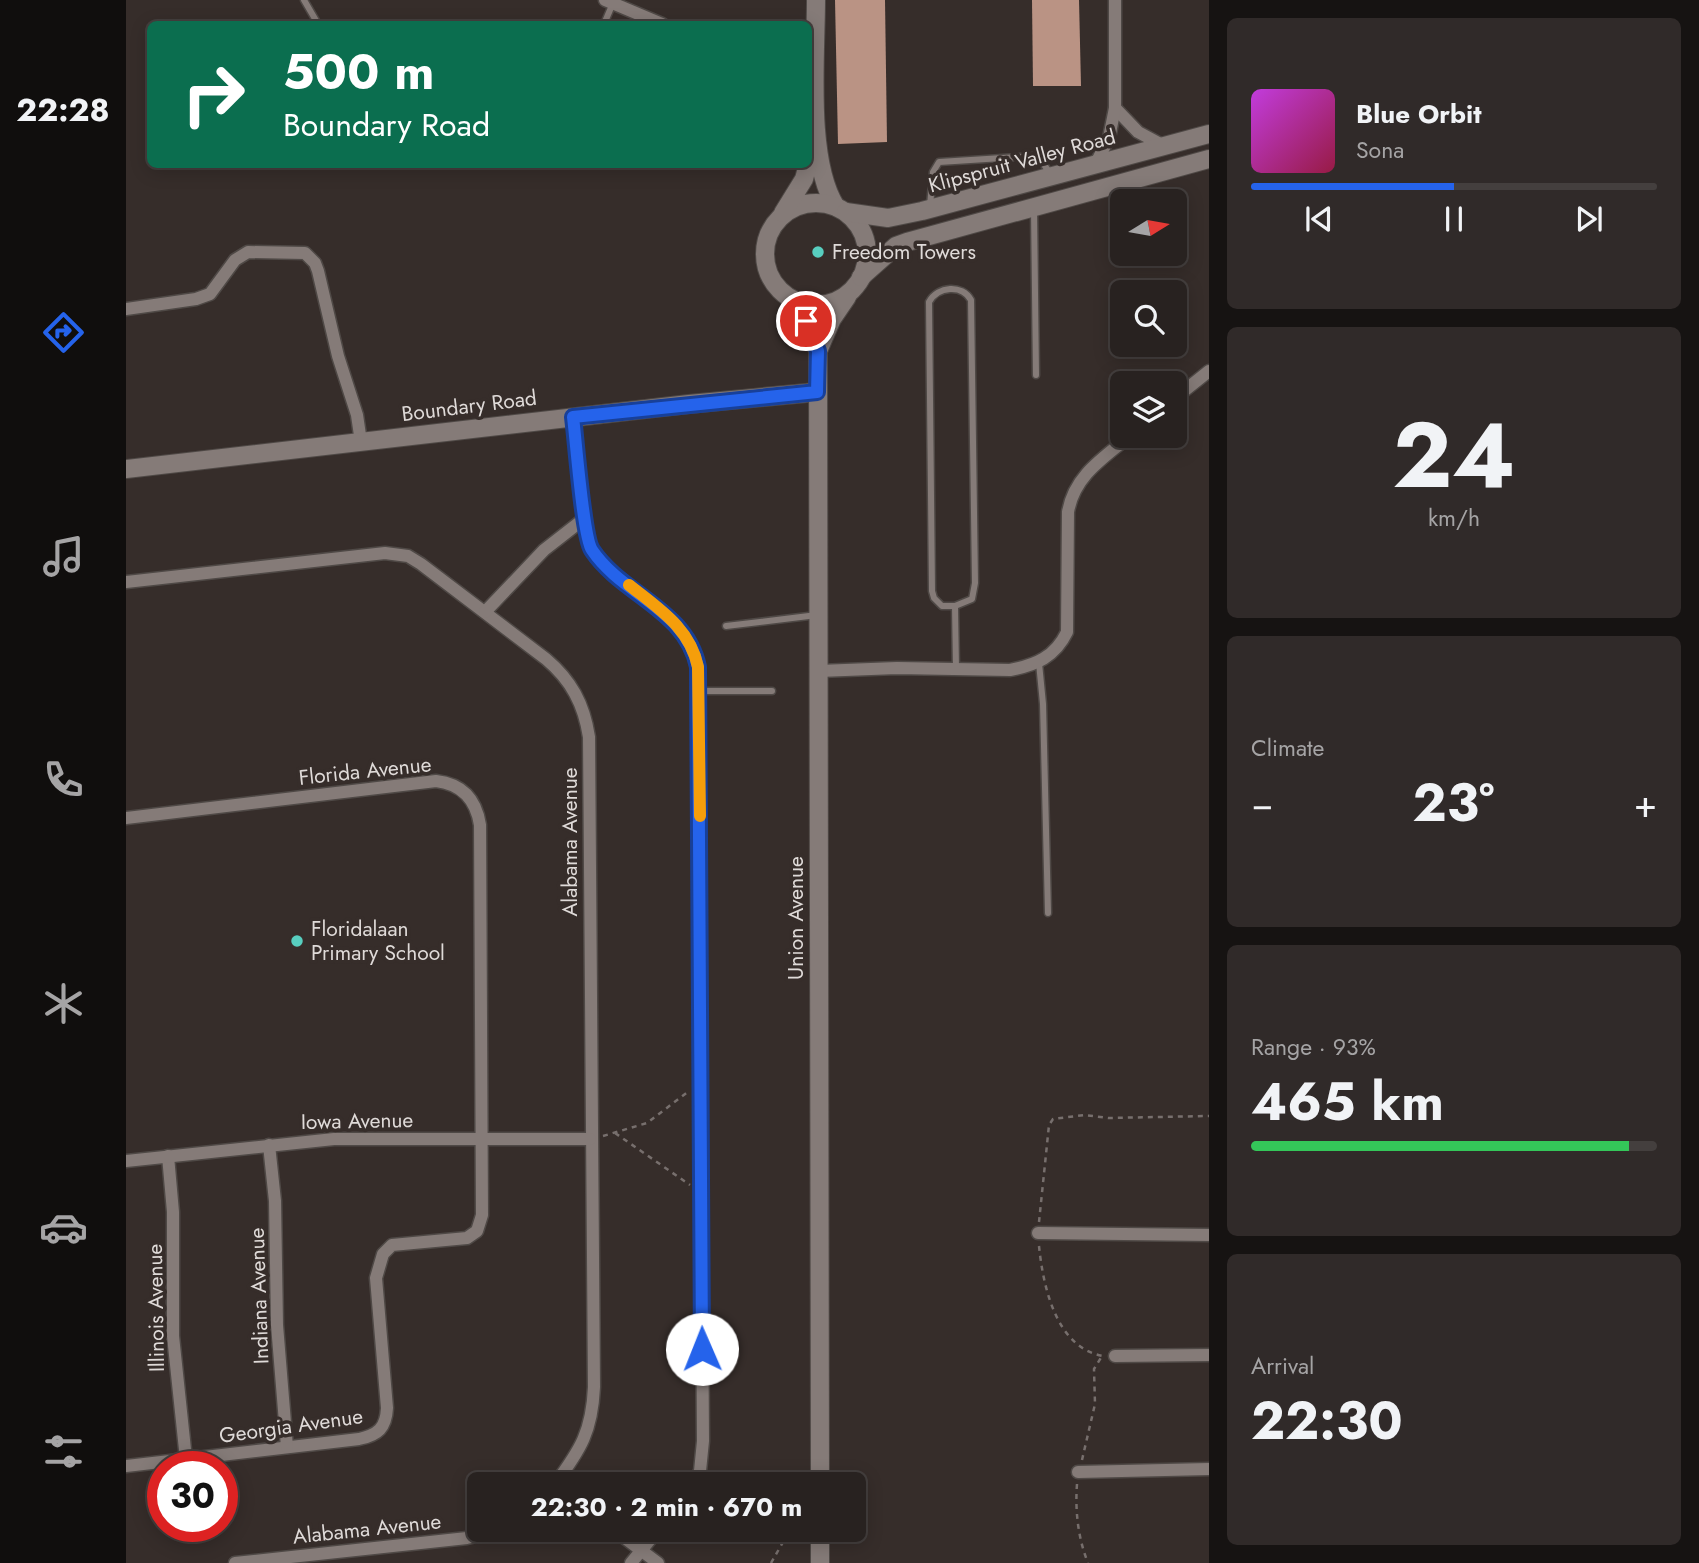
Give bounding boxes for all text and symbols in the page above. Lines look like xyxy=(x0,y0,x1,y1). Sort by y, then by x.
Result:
text: 500 m xyxy=(283,37,434,107)
icon: right xyxy=(168,49,259,140)
text: 22:28 xyxy=(16,87,110,133)
text: Blue Orbit xyxy=(1356,95,1481,133)
text: Boundary Road xyxy=(283,102,490,148)
street label: Klipspruit Valley Road xyxy=(925,122,1119,200)
text: Sona xyxy=(1356,133,1404,167)
north arrow xyxy=(1110,189,1186,266)
map controls xyxy=(1110,189,1187,448)
icon: previous xyxy=(1300,200,1338,238)
icon: pause xyxy=(1435,200,1473,238)
icon: next xyxy=(1570,200,1608,238)
place label: Freedom Towers xyxy=(832,237,976,267)
marker: Freedom Towers xyxy=(810,244,826,260)
button: search xyxy=(1110,280,1187,357)
pin xyxy=(776,291,836,351)
icon: arrive xyxy=(787,302,825,340)
icon: directions xyxy=(39,308,88,357)
button: layers xyxy=(1110,371,1187,448)
street label: Boundary Road xyxy=(400,383,538,429)
text: 24 xyxy=(1392,390,1516,521)
text: km/h xyxy=(1428,501,1480,535)
icon: music xyxy=(39,532,88,581)
text: Climate xyxy=(1251,731,1324,765)
street label: Florida Avenue xyxy=(297,749,433,793)
icon: phone xyxy=(39,755,88,804)
text: 23° xyxy=(1413,765,1494,841)
street label: Alabama Avenue xyxy=(555,767,585,917)
text: − xyxy=(1251,776,1273,831)
text: + xyxy=(1634,776,1657,831)
street label: Union Avenue xyxy=(781,856,811,980)
place label: Floridalaan Primary School xyxy=(311,914,445,968)
marker: Floridalaan Primary School xyxy=(289,933,305,949)
icon: climate xyxy=(39,979,88,1028)
text: Range · 93% xyxy=(1251,1030,1376,1064)
text: 465 km xyxy=(1251,1064,1444,1140)
street label: Iowa Avenue xyxy=(301,1105,414,1137)
icon: car xyxy=(39,1203,88,1252)
street label: Indiana Avenue xyxy=(242,1227,276,1365)
street label: Illinois Avenue xyxy=(140,1243,172,1372)
position arrow xyxy=(665,1312,739,1386)
text: Arrival xyxy=(1251,1349,1314,1383)
text: 22:30 xyxy=(1251,1383,1403,1459)
street label: Georgia Avenue xyxy=(217,1401,365,1451)
icon: filters xyxy=(39,1427,88,1476)
speed limit sign: 30 xyxy=(147,1451,238,1542)
text: 22:30 · 2 min · 670 m xyxy=(531,1488,802,1526)
street label: Alabama Avenue xyxy=(291,1506,443,1552)

